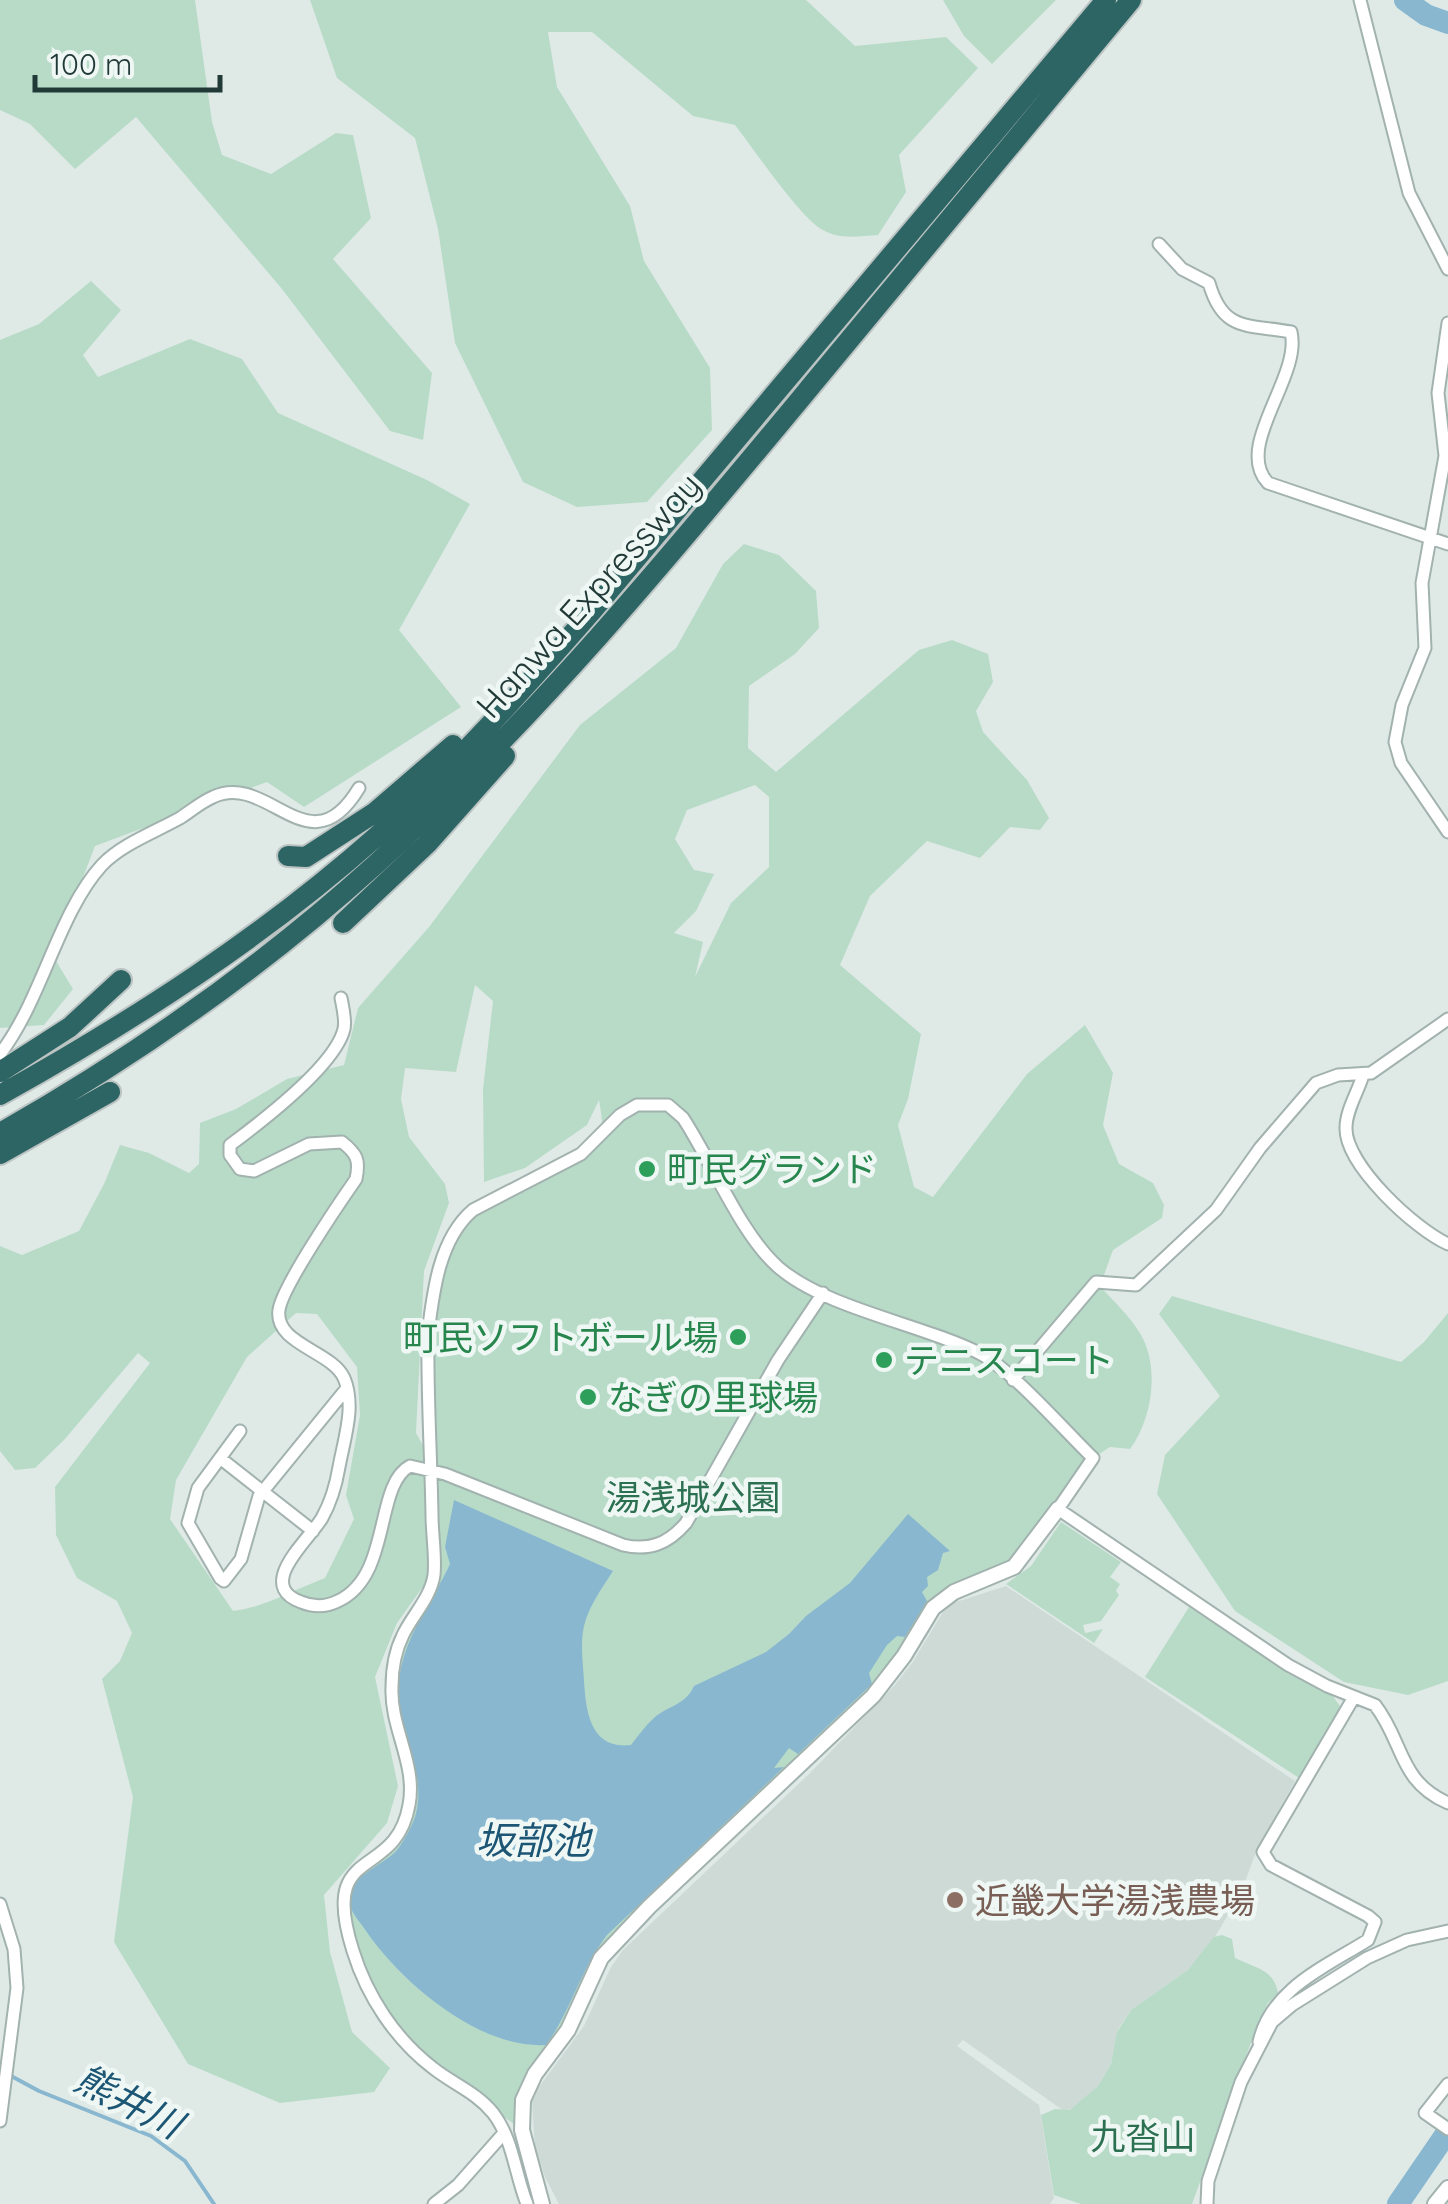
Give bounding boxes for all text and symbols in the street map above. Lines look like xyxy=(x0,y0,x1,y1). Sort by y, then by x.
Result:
scale bar xyxy=(35,30,220,92)
text: 100 m xyxy=(50,45,132,83)
street label: Hanwa Expressway xyxy=(466,463,710,727)
place label: 町民グランド xyxy=(667,1147,877,1191)
marker: 町民グランド xyxy=(636,1158,658,1180)
place label: 町民ソフトボール場 xyxy=(403,1315,718,1359)
marker: 町民ソフトボール場 xyxy=(727,1326,749,1348)
place label: テニスコート xyxy=(904,1338,1114,1382)
marker: テニスコート xyxy=(873,1349,895,1371)
place label: なぎの里球場 xyxy=(608,1375,818,1419)
marker: なぎの里球場 xyxy=(577,1386,599,1408)
park label: 湯浅城公園 xyxy=(605,1475,781,1519)
water label: 坂部池 xyxy=(476,1816,594,1864)
place label: 近畿大学湯浅農場 xyxy=(975,1878,1255,1922)
marker: 近畿大学湯浅農場 xyxy=(944,1889,966,1911)
water label: 熊井川 xyxy=(67,2054,194,2150)
park label: 九沓山 xyxy=(1090,2114,1196,2158)

